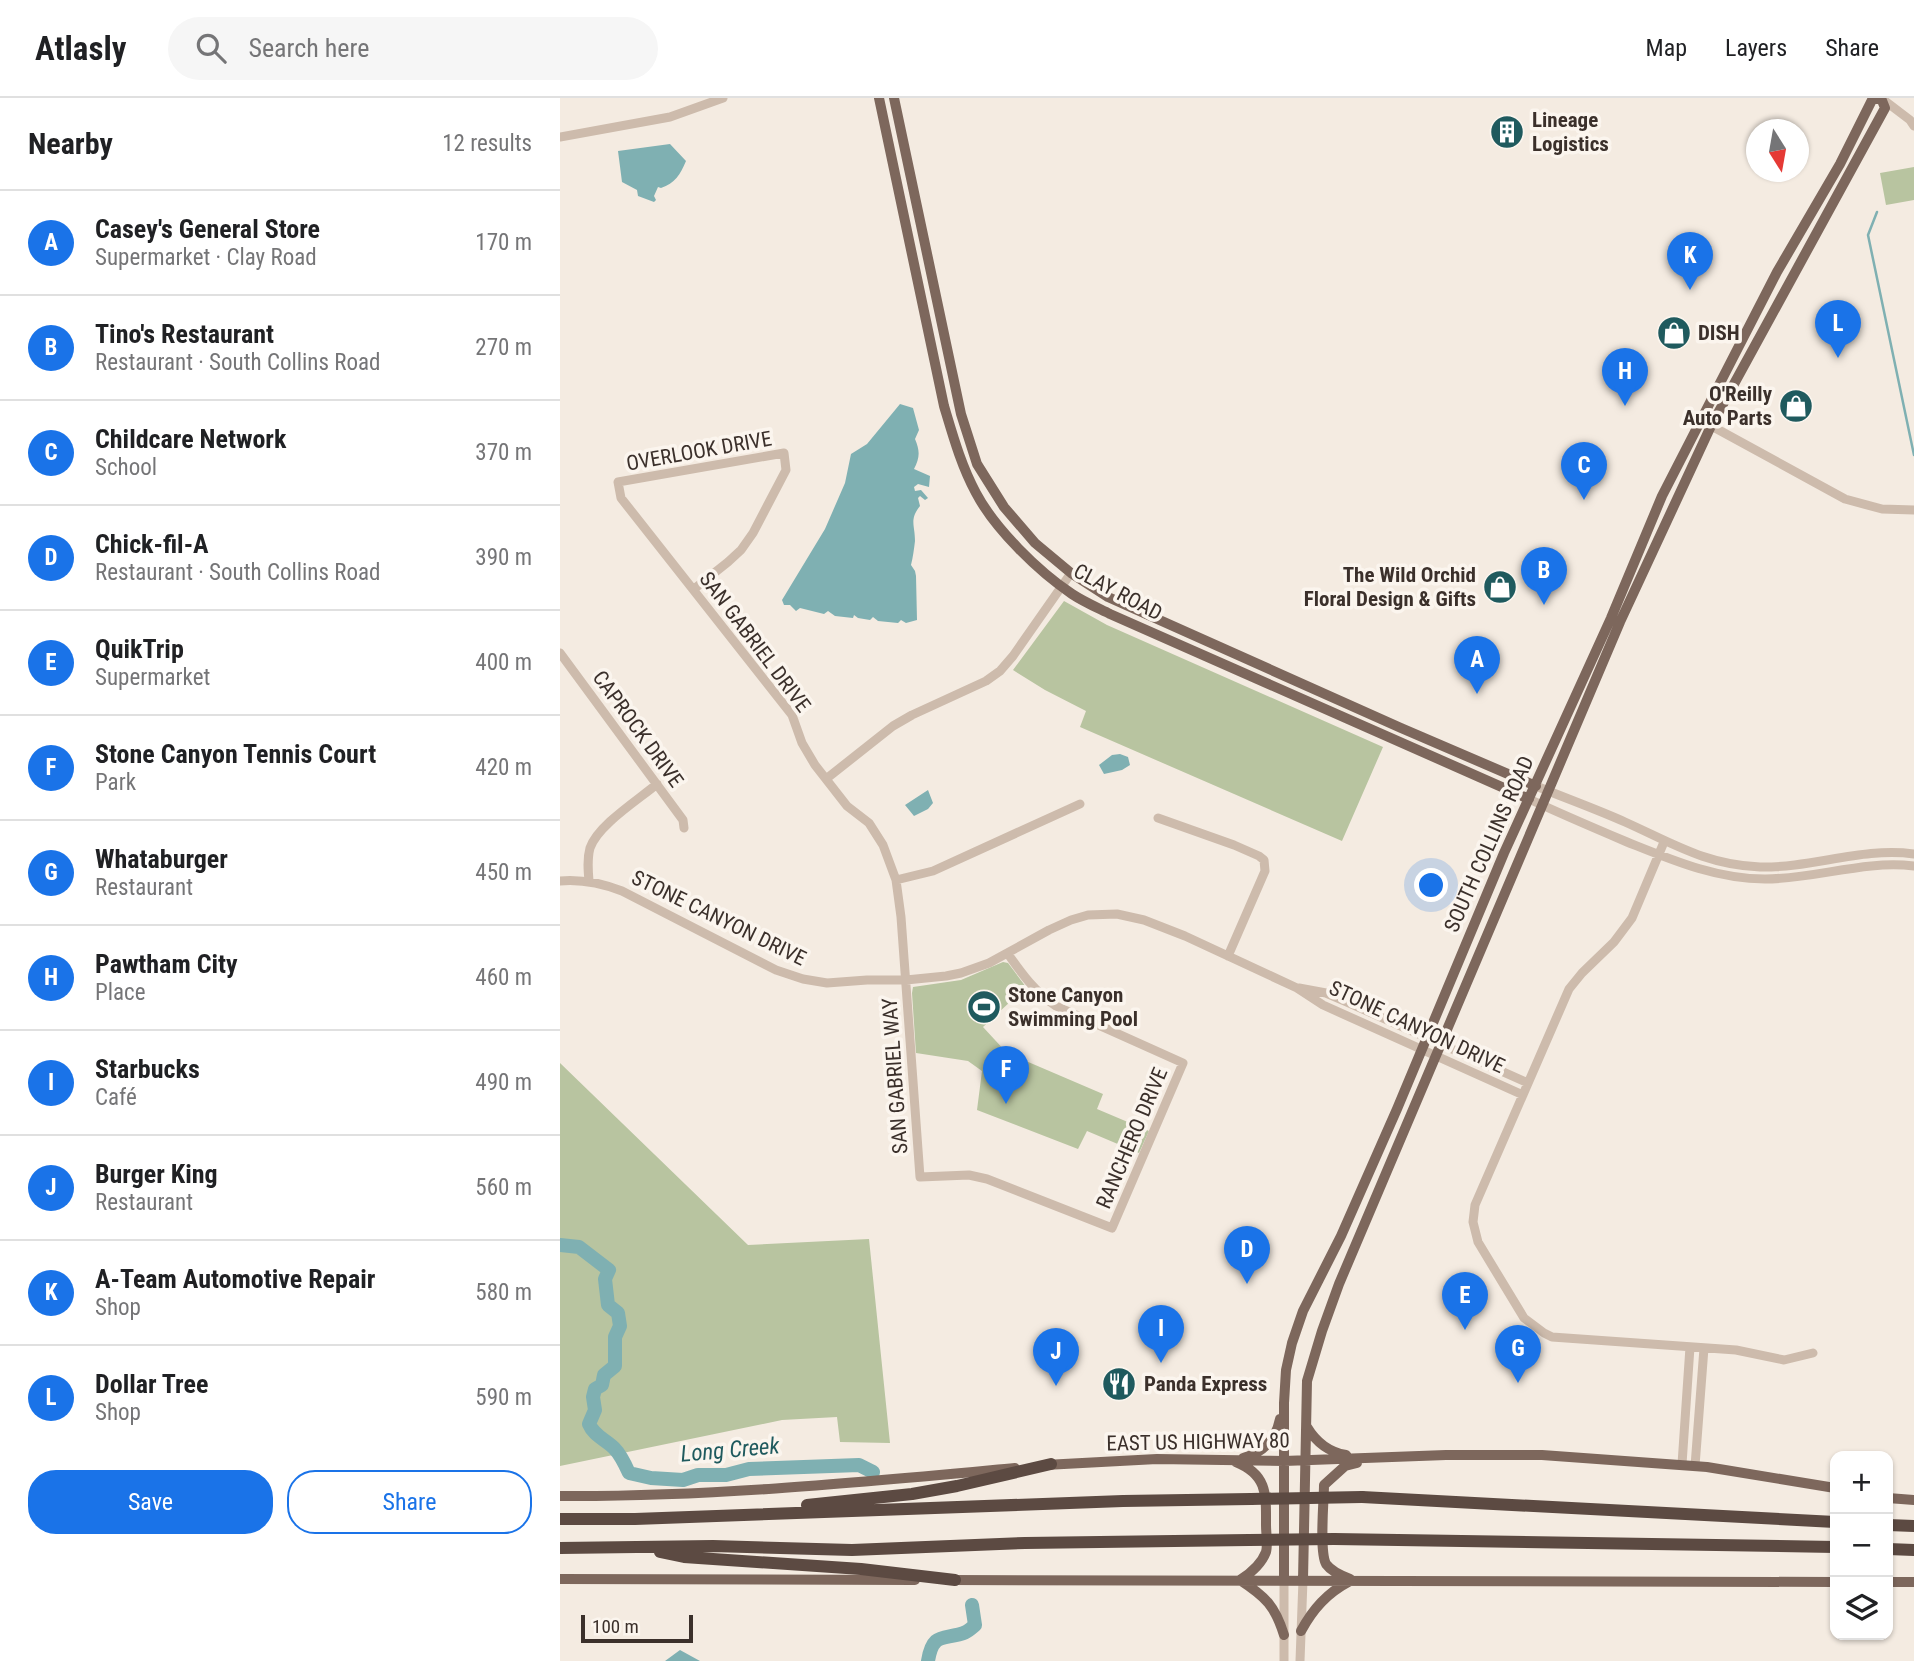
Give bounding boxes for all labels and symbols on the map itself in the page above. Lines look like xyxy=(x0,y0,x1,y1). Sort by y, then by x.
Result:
place label: Lineage Logistics xyxy=(1532,108,1609,156)
building icon: Lineage Logistics xyxy=(1488,113,1526,151)
north arrow xyxy=(1746,119,1809,182)
pin: K xyxy=(1667,232,1713,290)
pin: L xyxy=(1815,300,1861,358)
shop icon: DISH xyxy=(1655,314,1693,352)
place label: DISH xyxy=(1698,321,1740,345)
pin: H xyxy=(1602,348,1648,406)
place label: O'Reilly Auto Parts xyxy=(1683,382,1773,430)
shop icon: O'Reilly Auto Parts xyxy=(1777,387,1815,425)
street label: OVERLOOK DRIVE xyxy=(624,426,774,476)
pin: C xyxy=(1561,442,1607,500)
pin: B xyxy=(1521,547,1567,605)
street label: CLAY ROAD xyxy=(1070,559,1166,625)
place label: The Wild Orchid Floral Design & Gifts xyxy=(1304,563,1476,611)
street label: SAN GABRIEL DRIVE xyxy=(695,567,815,717)
shop icon: The Wild Orchid Floral Design & Gifts xyxy=(1481,568,1519,606)
pin: A xyxy=(1454,636,1500,694)
street label: CAPROCK DRIVE xyxy=(588,666,688,792)
street label: SOUTH COLLINS ROAD xyxy=(1439,752,1539,936)
street label: STONE CANYON DRIVE xyxy=(628,865,810,971)
your location xyxy=(1414,868,1448,902)
street label: STONE CANYON DRIVE xyxy=(1325,976,1509,1078)
place label: Stone Canyon Swimming Pool xyxy=(1008,983,1138,1031)
sports icon: Stone Canyon Swimming Pool xyxy=(965,988,1003,1026)
street label: SAN GABRIEL WAY xyxy=(878,997,912,1155)
pin: F xyxy=(983,1046,1029,1104)
street label: RANCHERO DRIVE xyxy=(1091,1064,1173,1212)
pin: D xyxy=(1224,1226,1270,1284)
pin: E xyxy=(1442,1272,1488,1330)
pin: I xyxy=(1138,1305,1184,1363)
pin: G xyxy=(1495,1325,1541,1383)
pin: J xyxy=(1033,1328,1079,1386)
restaurant icon: Panda Express xyxy=(1100,1365,1138,1403)
place label: Panda Express xyxy=(1144,1372,1267,1396)
street label: EAST US HIGHWAY 80 xyxy=(1106,1428,1290,1456)
water label: Long Creek xyxy=(679,1432,781,1468)
scale bar xyxy=(581,1612,693,1644)

